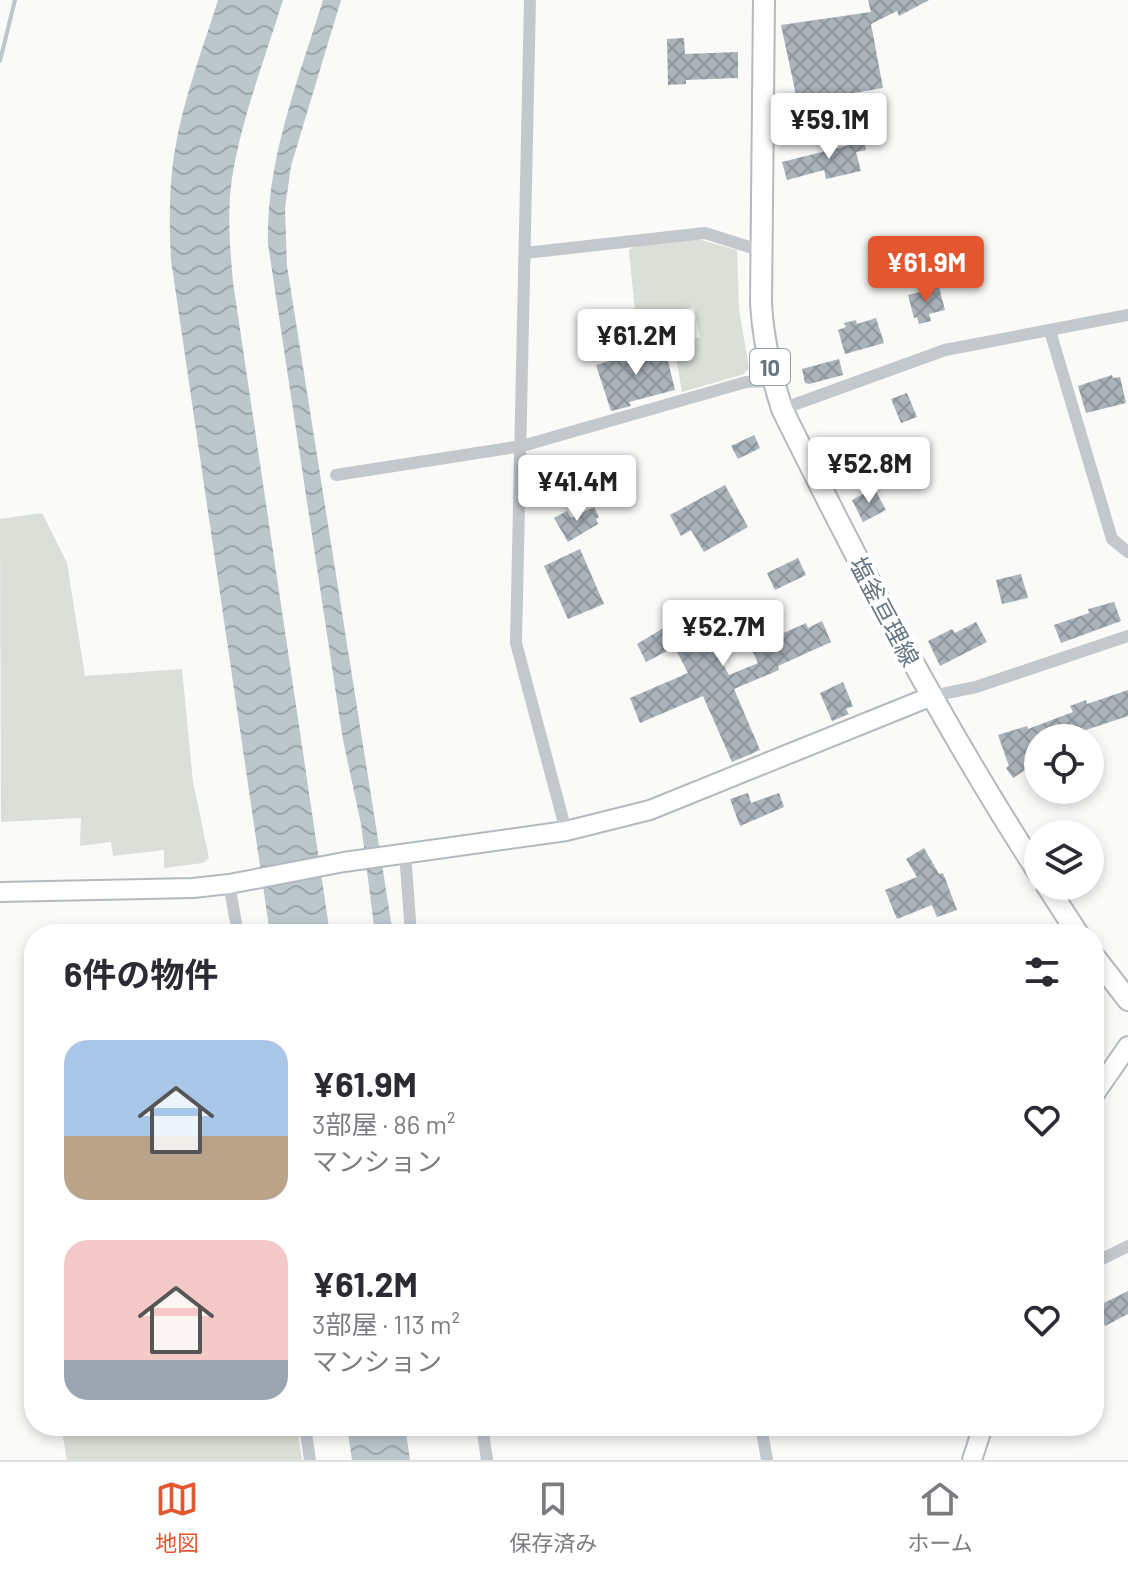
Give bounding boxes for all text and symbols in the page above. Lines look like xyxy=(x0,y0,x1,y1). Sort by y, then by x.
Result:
pin: ¥59.1M xyxy=(764,93,894,161)
text: ¥59.1M xyxy=(789,103,869,134)
pin: ¥61.9M xyxy=(861,236,991,304)
text: ¥61.9M xyxy=(886,246,966,277)
pin: ¥61.2M xyxy=(571,309,701,377)
text: ¥61.2M xyxy=(596,319,677,350)
road number: 10 xyxy=(750,349,790,385)
pin: ¥52.8M xyxy=(804,437,934,505)
text: ¥52.8M xyxy=(826,447,912,478)
pin: ¥41.4M xyxy=(512,455,642,523)
text: ¥41.4M xyxy=(536,465,618,496)
street label: 塩釜亘理線 xyxy=(844,551,926,671)
pin: ¥52.7M xyxy=(658,600,788,668)
text: ¥52.7M xyxy=(681,610,765,641)
map controls xyxy=(1024,724,1104,900)
button: locate xyxy=(1024,724,1104,804)
button: layers xyxy=(1024,820,1104,900)
icon: filters xyxy=(1020,950,1064,994)
text: 6件の物件 xyxy=(64,953,218,994)
text: ¥61.9M xyxy=(312,1063,417,1104)
icon: home xyxy=(128,1072,224,1168)
icon: heart xyxy=(1020,1098,1064,1142)
text: 3部屋 · 86 m² xyxy=(312,1108,455,1139)
text: マンション xyxy=(312,1145,442,1176)
text: ¥61.2M xyxy=(312,1263,418,1304)
icon: home xyxy=(128,1272,224,1368)
icon: heart xyxy=(1020,1298,1064,1342)
text: 3部屋 · 113 m² xyxy=(312,1308,460,1339)
text: マンション xyxy=(312,1345,442,1376)
tab: 地図 xyxy=(155,1477,199,1557)
tab: 保存済み xyxy=(509,1477,597,1557)
tab: ホーム xyxy=(908,1477,973,1557)

